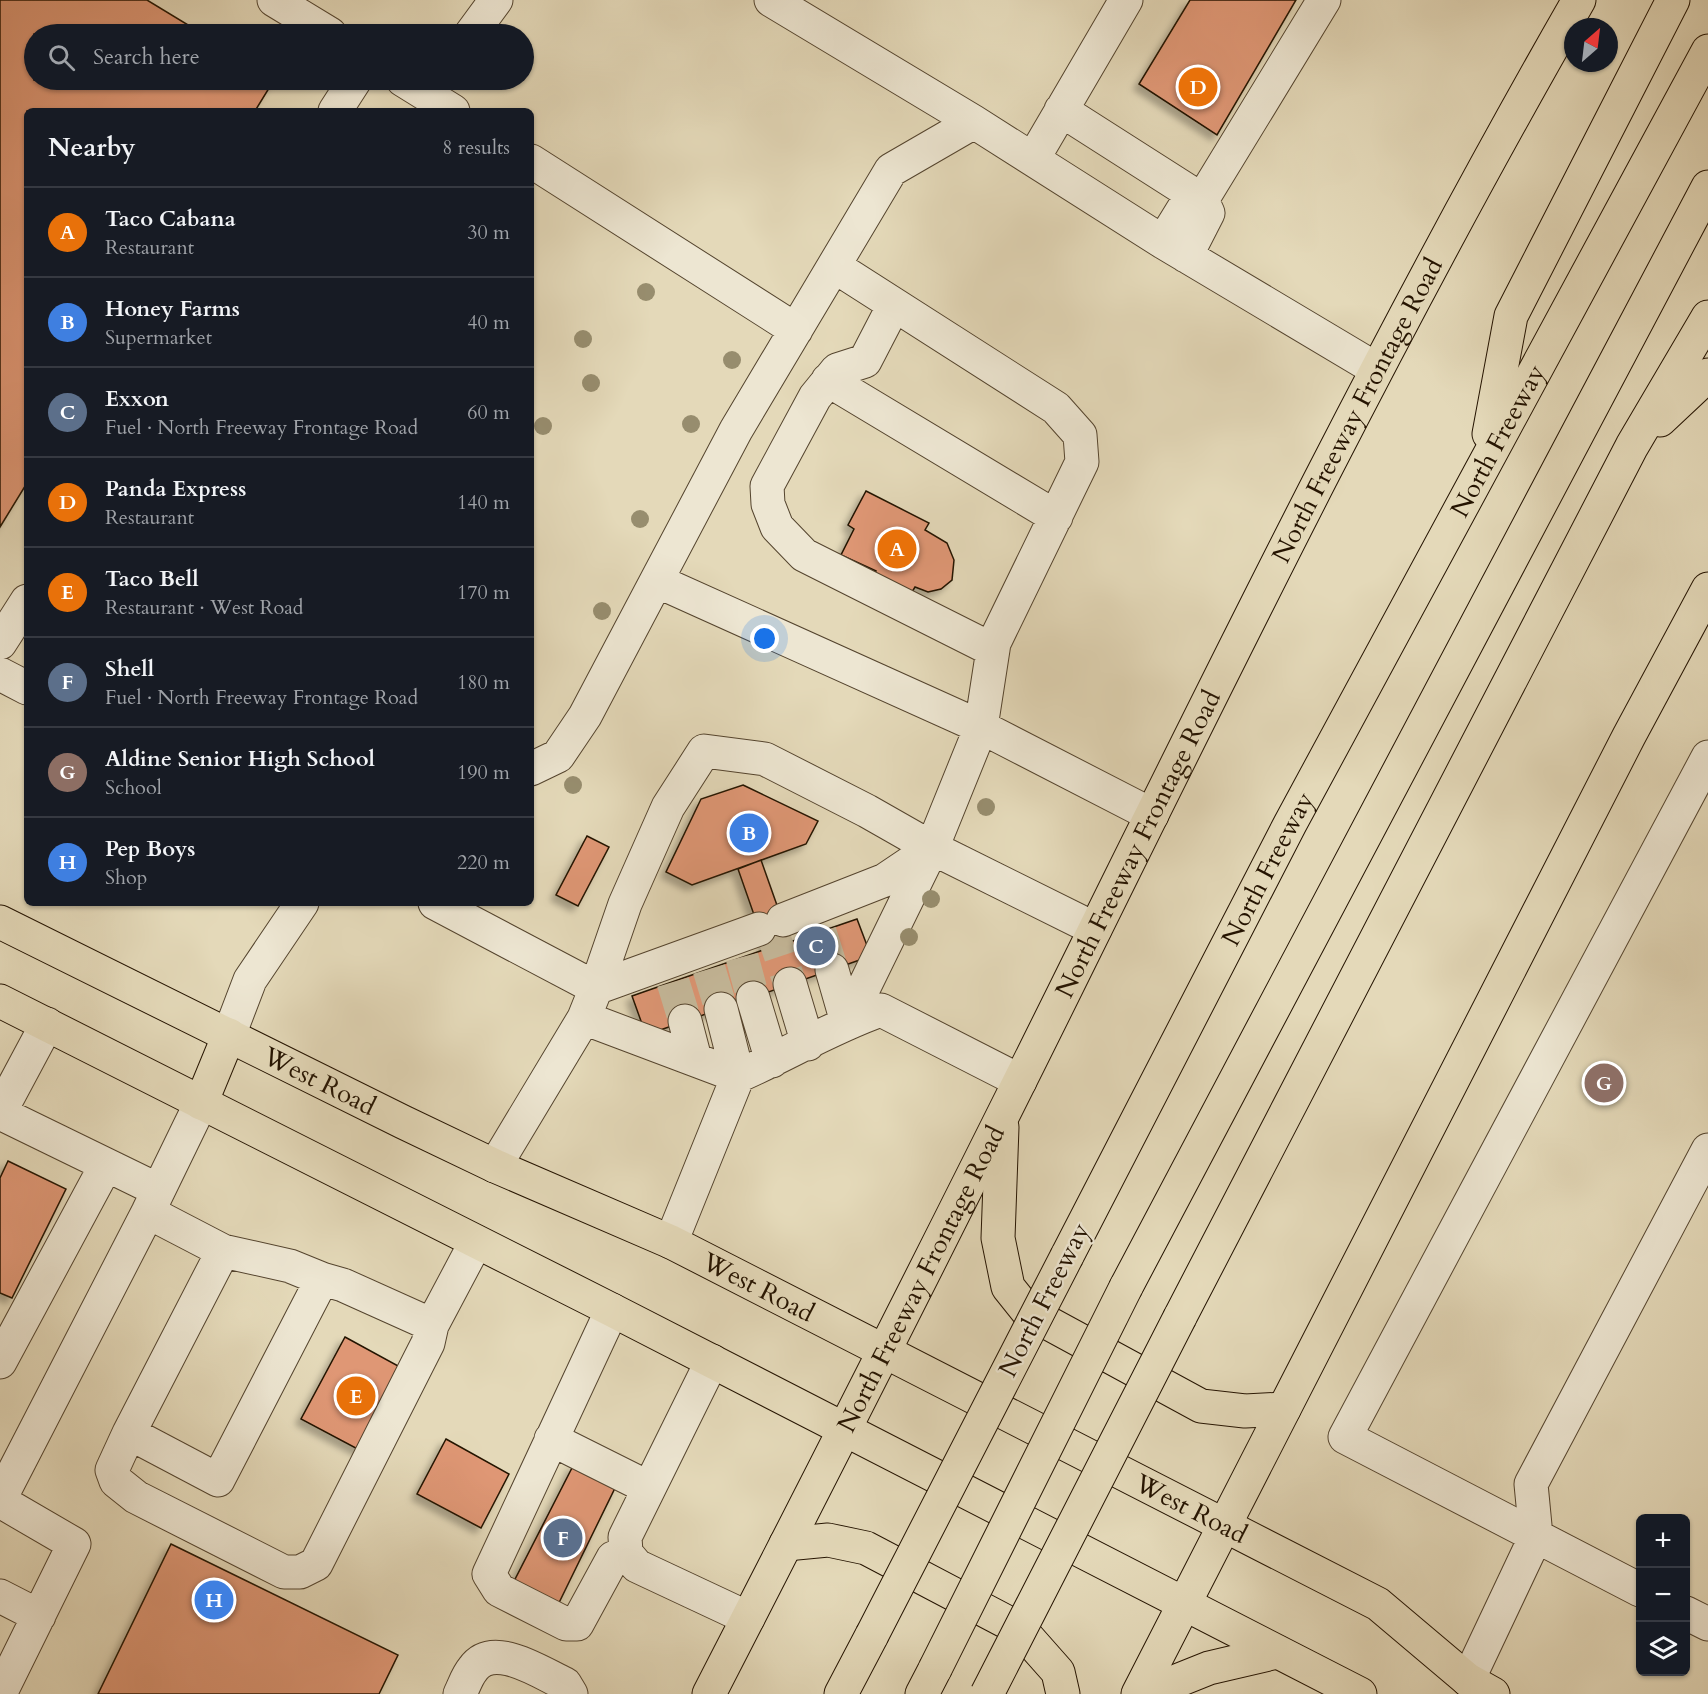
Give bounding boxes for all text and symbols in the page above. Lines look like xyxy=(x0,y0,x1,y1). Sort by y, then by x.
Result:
north arrow xyxy=(1564,18,1618,72)
search box xyxy=(24,24,534,90)
icon: search xyxy=(45,41,78,74)
text: Search here xyxy=(93,42,200,72)
pin: D xyxy=(1178,64,1218,110)
text: Nearby xyxy=(48,130,136,165)
text: 8 results xyxy=(442,134,510,161)
text: Taco Cabana xyxy=(105,204,236,234)
text: A xyxy=(60,219,75,246)
text: 30 m xyxy=(467,219,510,246)
text: Restaurant xyxy=(105,234,194,261)
street label: North Freeway Frontage Road xyxy=(1263,251,1451,569)
text: Honey Farms xyxy=(105,294,240,324)
text: B xyxy=(60,309,75,336)
text: 40 m xyxy=(467,309,510,336)
text: Supermarket xyxy=(105,324,212,351)
street label: North Freeway xyxy=(1442,358,1553,523)
text: Exxon xyxy=(105,384,169,414)
text: C xyxy=(60,399,75,426)
text: 60 m xyxy=(467,399,510,426)
text: Fuel · North Freeway Frontage Road xyxy=(105,414,418,441)
text: Panda Express xyxy=(105,474,246,504)
text: D xyxy=(59,489,76,516)
text: 140 m xyxy=(457,489,510,516)
text: Restaurant xyxy=(105,504,194,531)
pin: A xyxy=(878,526,916,572)
text: Taco Bell xyxy=(105,564,199,594)
text: E xyxy=(61,579,74,606)
text: 170 m xyxy=(457,579,510,606)
text: Restaurant · West Road xyxy=(105,594,304,621)
your location xyxy=(750,624,779,653)
text: Shell xyxy=(105,654,154,684)
text: F xyxy=(62,669,73,696)
text: 180 m xyxy=(457,669,510,696)
text: Fuel · North Freeway Frontage Road xyxy=(105,684,418,711)
street label: North Freeway Frontage Road xyxy=(1047,684,1229,1004)
text: Aldine Senior High School xyxy=(105,744,375,774)
text: G xyxy=(59,759,76,786)
text: 190 m xyxy=(457,759,510,786)
text: School xyxy=(105,774,162,801)
street label: North Freeway xyxy=(1213,785,1322,952)
pin: B xyxy=(730,810,768,856)
text: Pep Boys xyxy=(105,834,195,864)
text: H xyxy=(59,849,76,876)
text: 220 m xyxy=(457,849,510,876)
text: Shop xyxy=(105,864,147,891)
pin: C xyxy=(796,924,836,968)
street label: West Road xyxy=(257,1038,382,1123)
pin: G xyxy=(1584,1060,1624,1106)
street label: North Freeway Frontage Road xyxy=(828,1119,1013,1438)
street label: North Freeway xyxy=(990,1217,1098,1383)
street label: West Road xyxy=(696,1243,821,1330)
pin: E xyxy=(336,1374,376,1418)
street label: West Road xyxy=(1128,1465,1253,1552)
map controls xyxy=(1636,1514,1690,1676)
button: + xyxy=(1636,1514,1690,1568)
pin: F xyxy=(544,1516,582,1560)
button: − xyxy=(1636,1568,1690,1622)
pin: H xyxy=(194,1578,234,1622)
button: layers xyxy=(1636,1622,1690,1676)

